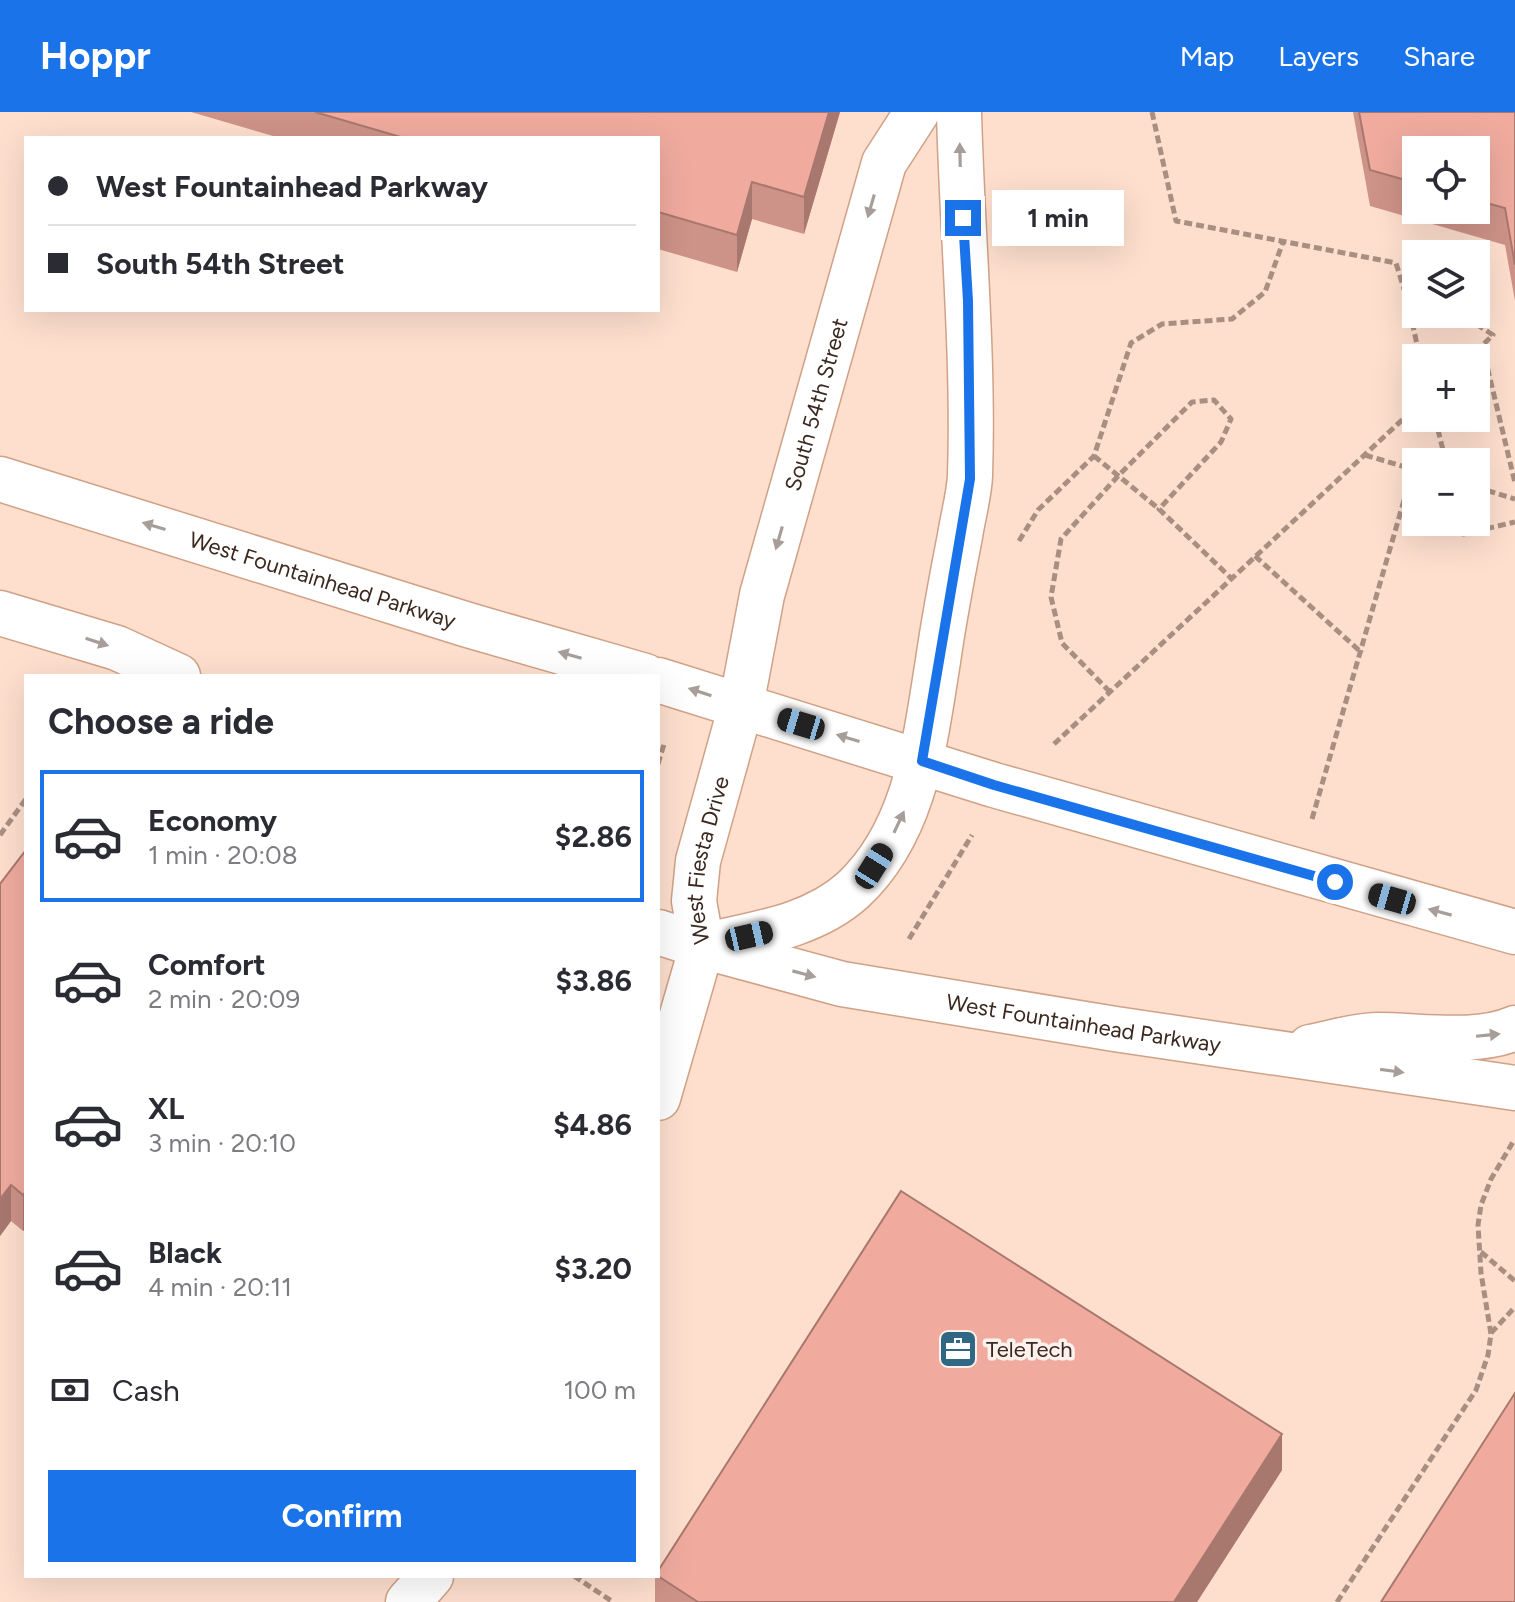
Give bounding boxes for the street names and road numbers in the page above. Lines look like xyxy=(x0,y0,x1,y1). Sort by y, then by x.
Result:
street label: South 54th Street xyxy=(779,315,854,494)
street label: West Fountainhead Parkway xyxy=(186,526,459,635)
street label: West Fiesta Drive xyxy=(681,773,735,946)
street label: West Fountainhead Parkway xyxy=(944,988,1223,1059)

